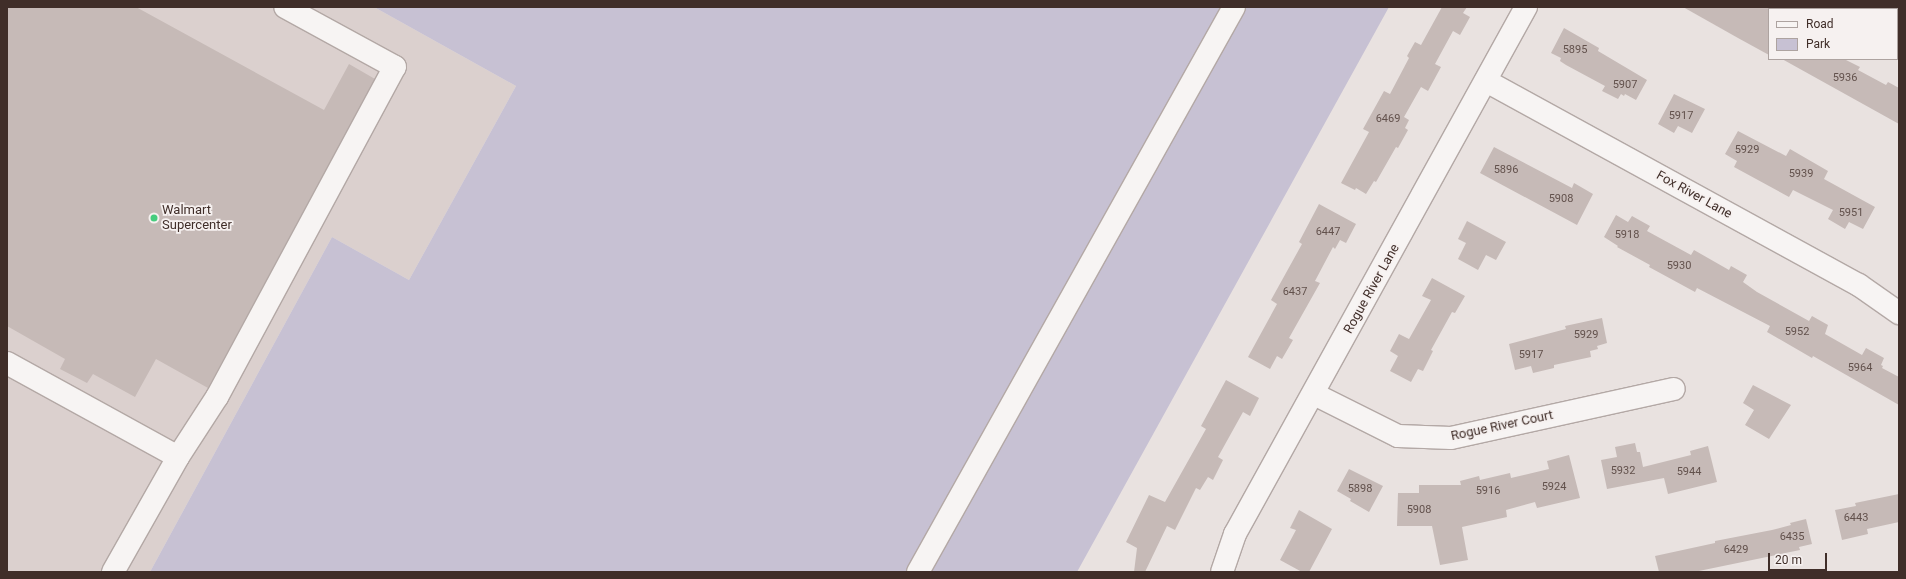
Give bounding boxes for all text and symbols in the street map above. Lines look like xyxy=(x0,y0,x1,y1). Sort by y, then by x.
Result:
legend xyxy=(1768,8,1898,60)
text: Road xyxy=(1806,17,1834,31)
text: Park xyxy=(1806,37,1830,51)
house number: 5895 xyxy=(1563,43,1587,57)
house number: 5936 xyxy=(1833,71,1857,85)
house number: 5907 xyxy=(1613,78,1637,92)
house number: 5917 xyxy=(1669,109,1693,123)
house number: 6469 xyxy=(1376,112,1400,126)
house number: 5929 xyxy=(1735,143,1759,157)
house number: 5896 xyxy=(1494,163,1518,177)
house number: 5939 xyxy=(1789,167,1813,181)
street label: Fox River Lane xyxy=(1653,168,1735,222)
house number: 5908 xyxy=(1549,192,1573,206)
place label: Walmart Supercenter xyxy=(162,203,232,234)
house number: 5951 xyxy=(1839,206,1863,220)
marker: Walmart Supercenter xyxy=(149,213,159,223)
house number: 6447 xyxy=(1316,225,1340,239)
house number: 5918 xyxy=(1615,228,1639,242)
street label: Rogue River Lane xyxy=(1341,241,1403,337)
house number: 5930 xyxy=(1667,259,1691,273)
house number: 6437 xyxy=(1283,285,1307,299)
house number: 5952 xyxy=(1785,325,1809,339)
house number: 5929 xyxy=(1574,328,1598,342)
house number: 5917 xyxy=(1519,348,1543,362)
house number: 5964 xyxy=(1848,361,1872,375)
street label: Rogue River Court xyxy=(1450,408,1554,444)
house number: 5932 xyxy=(1611,464,1635,478)
house number: 5944 xyxy=(1677,465,1701,479)
house number: 5924 xyxy=(1542,480,1566,494)
house number: 5898 xyxy=(1348,482,1372,496)
house number: 5916 xyxy=(1476,484,1500,498)
house number: 5908 xyxy=(1407,503,1431,517)
house number: 6443 xyxy=(1844,511,1868,525)
house number: 6435 xyxy=(1780,530,1804,544)
house number: 6429 xyxy=(1724,543,1748,557)
scale bar xyxy=(1770,545,1829,571)
text: 20 m xyxy=(1775,553,1802,567)

